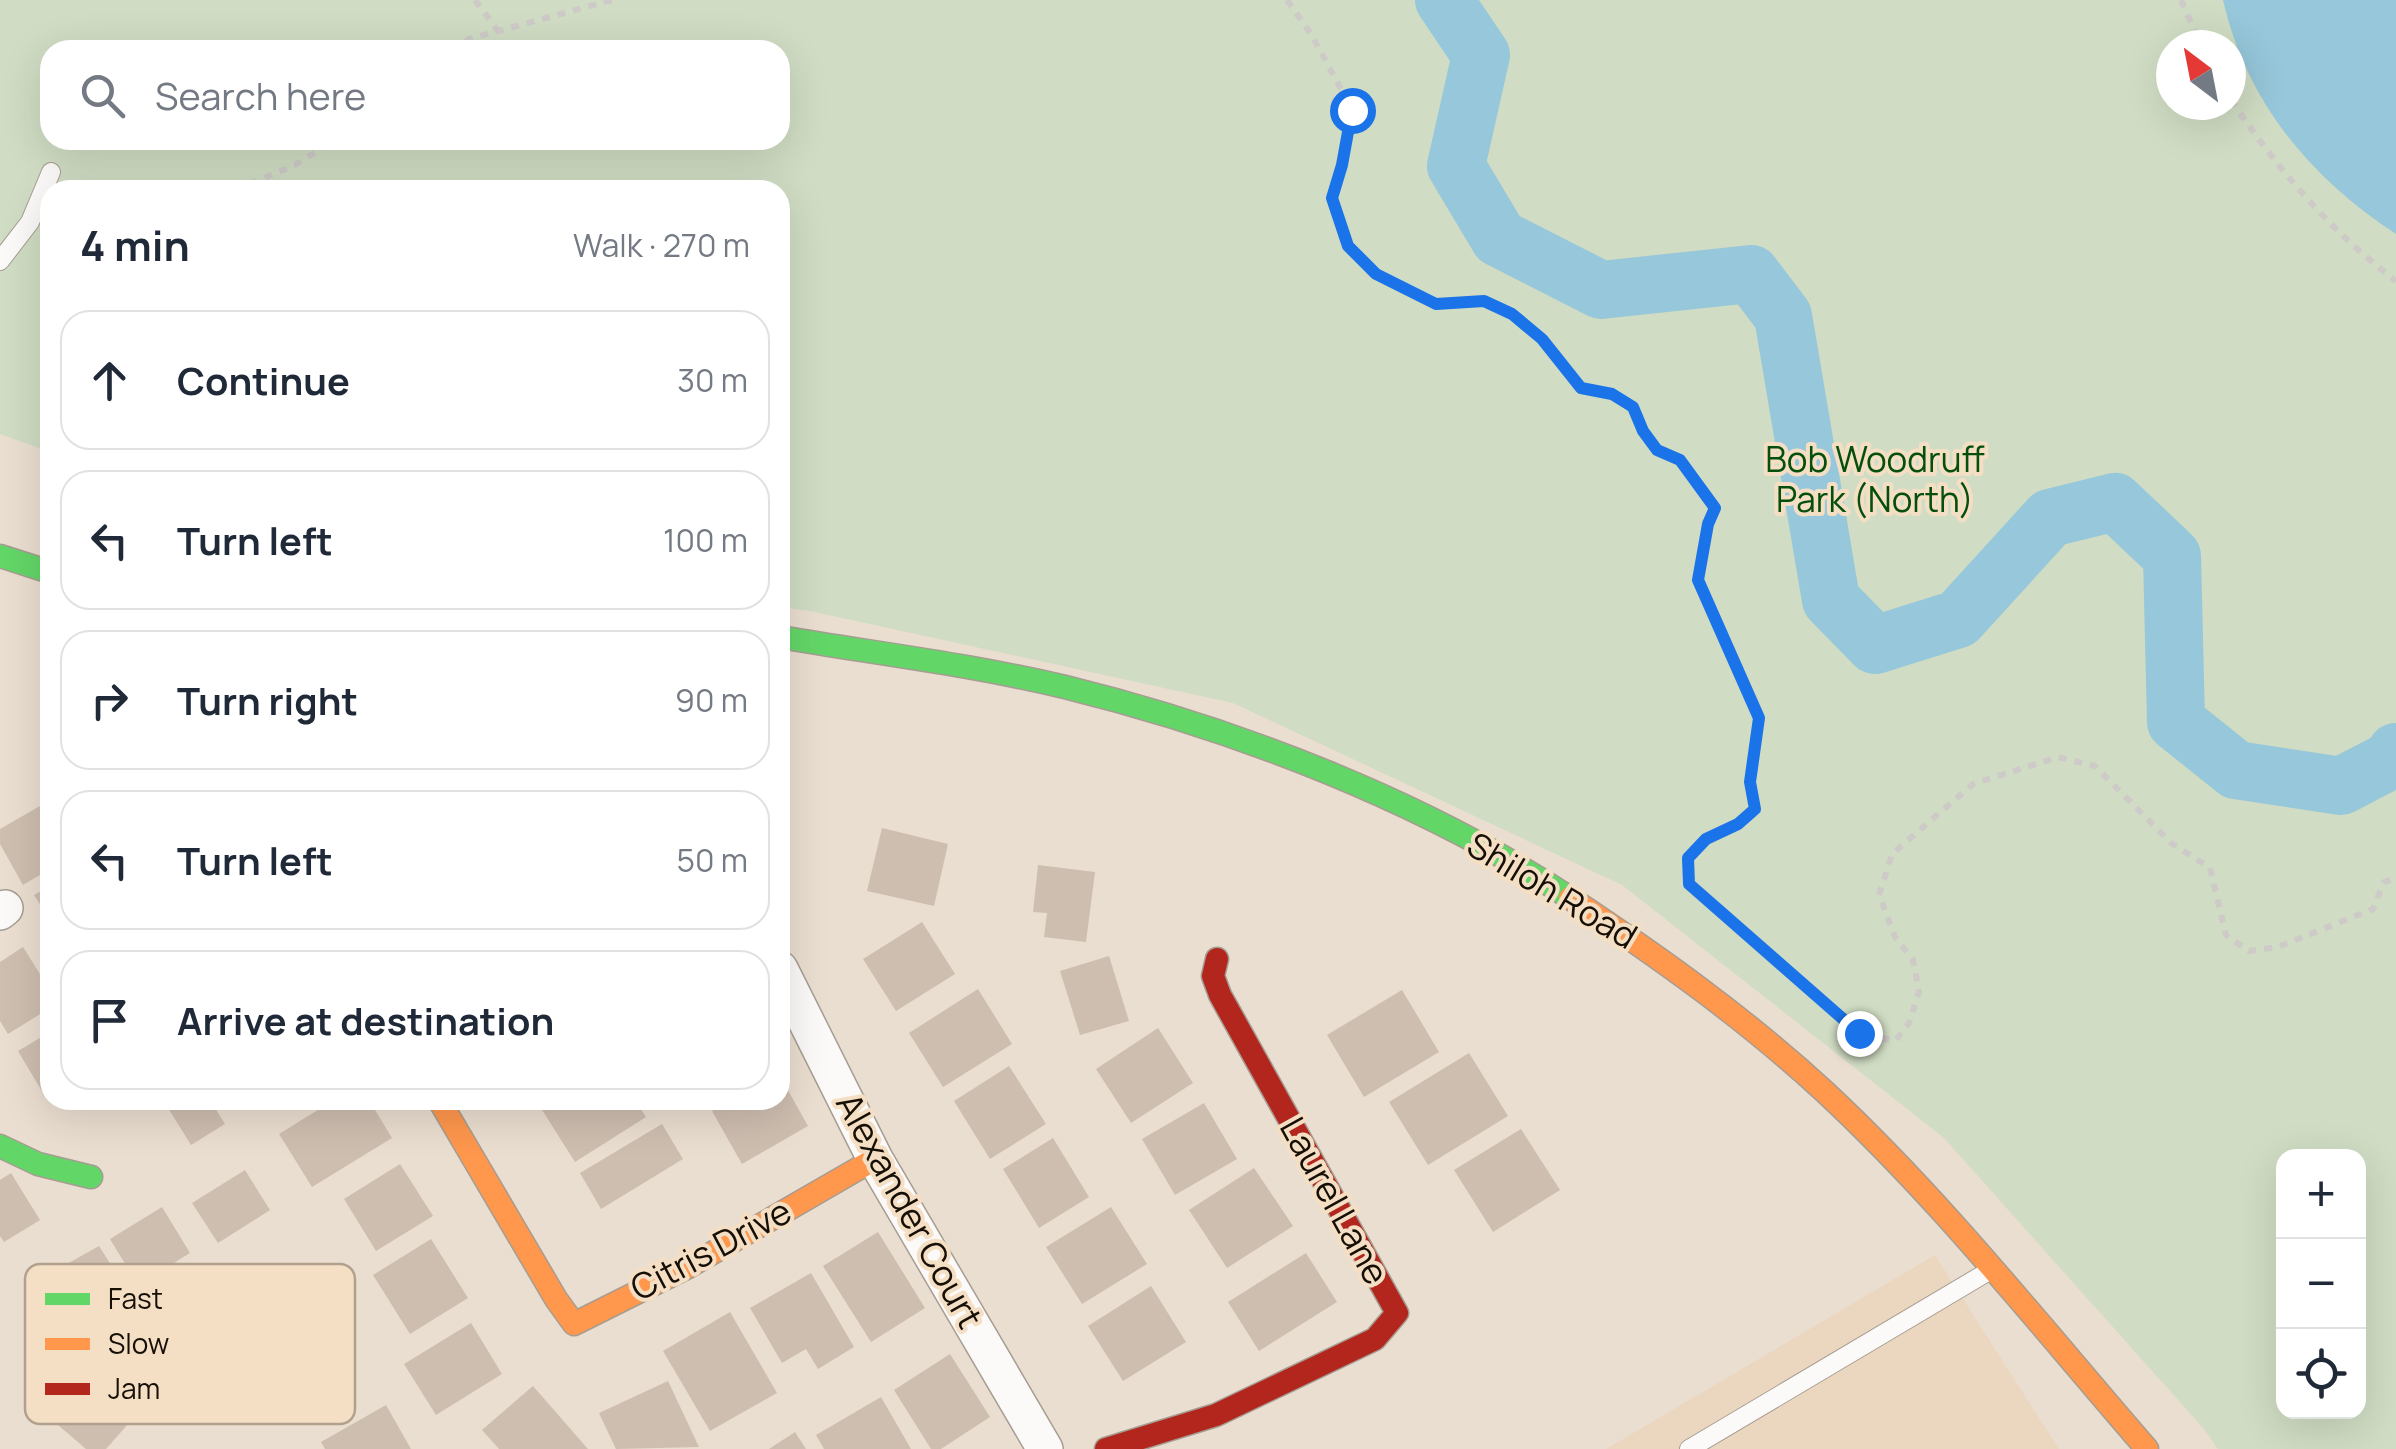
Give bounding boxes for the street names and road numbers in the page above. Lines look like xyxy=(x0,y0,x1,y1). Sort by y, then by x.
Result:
street label: Shiloh Road xyxy=(1459,821,1646,960)
street label: Alexander Court xyxy=(825,1084,994,1337)
street label: Laurel Lane xyxy=(1269,1108,1401,1293)
street label: Citris Drive xyxy=(622,1187,799,1311)

